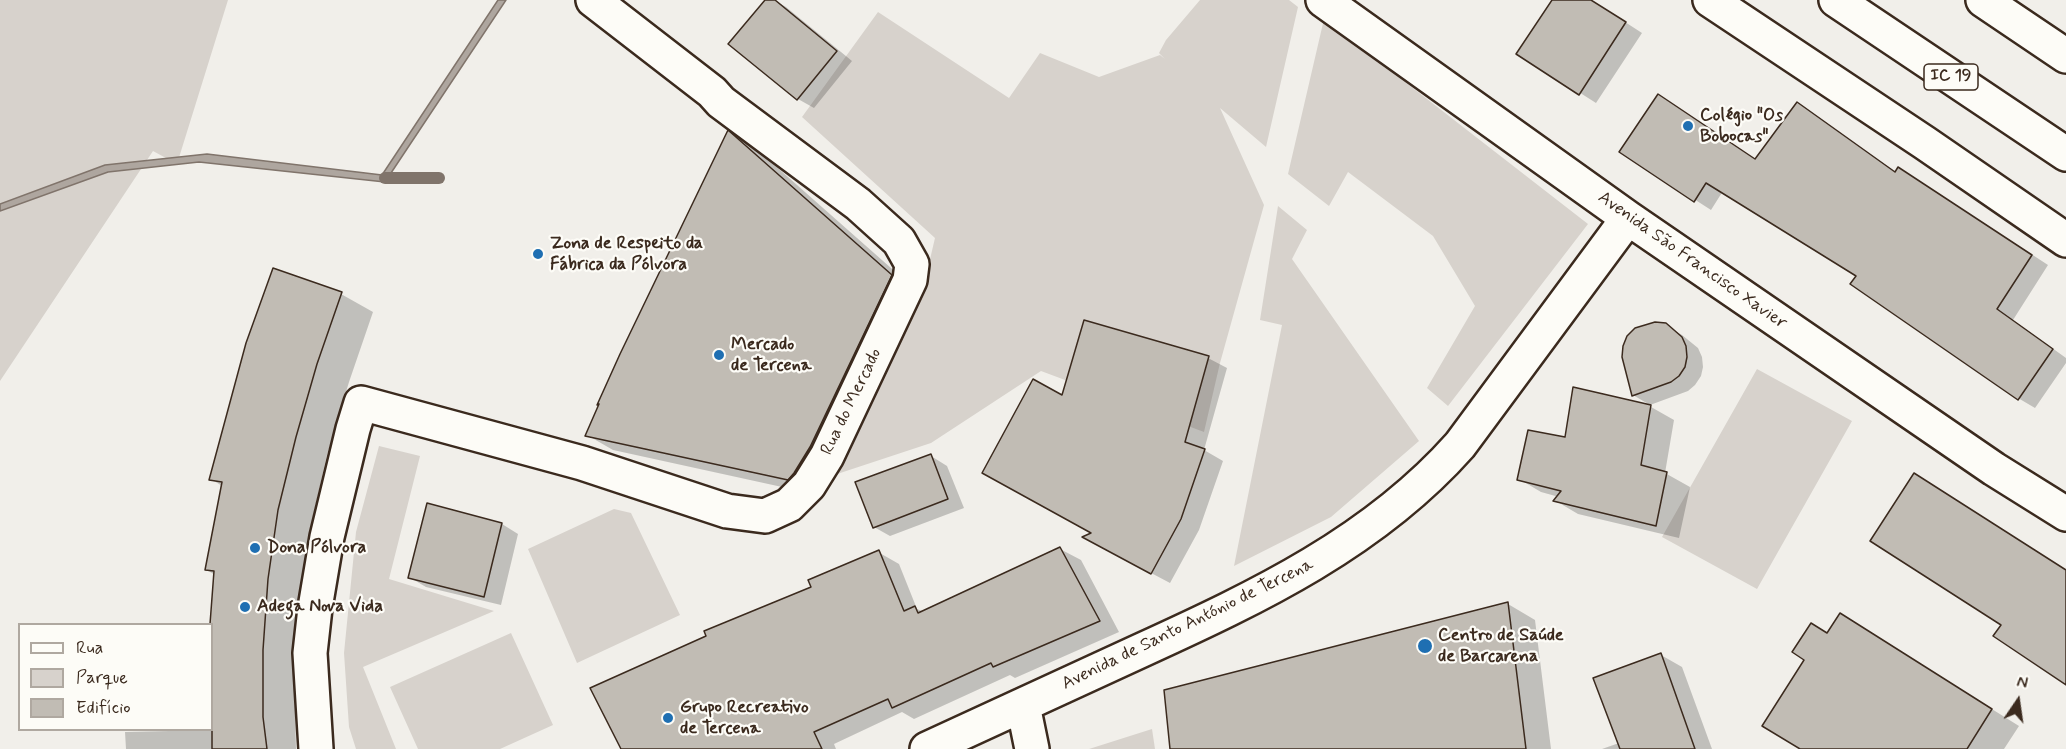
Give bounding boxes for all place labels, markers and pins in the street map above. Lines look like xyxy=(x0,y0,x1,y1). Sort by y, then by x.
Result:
place label: Colégio "Os Bobocas" xyxy=(1700,105,1783,148)
marker: Colégio "Os Bobocas" xyxy=(1681,119,1695,133)
place label: Zona de Respeito da Fábrica da Pólvora xyxy=(550,233,703,276)
marker: Zona de Respeito da Fábrica da Pólvora xyxy=(531,247,545,261)
place label: Mercado de Tercena xyxy=(731,334,812,376)
marker: Mercado de Tercena xyxy=(712,348,726,362)
place label: Dona Pólvora xyxy=(267,537,366,559)
marker: Dona Pólvora xyxy=(248,541,262,555)
place label: Adega Nova Vida xyxy=(257,596,383,618)
marker: Adega Nova Vida xyxy=(238,600,252,614)
place label: Centro de Saúde de Barcarena xyxy=(1438,625,1564,668)
marker: Centro de Saúde de Barcarena xyxy=(1416,637,1434,655)
place label: Grupo Recreativo de Tercena xyxy=(680,697,809,740)
marker: Grupo Recreativo de Tercena xyxy=(661,711,675,725)

